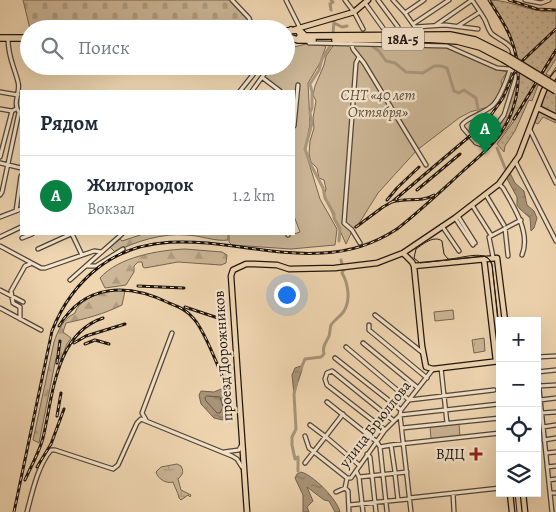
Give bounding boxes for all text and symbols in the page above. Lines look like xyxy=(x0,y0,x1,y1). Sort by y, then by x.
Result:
search box xyxy=(20,20,295,75)
road number: 18А-5 xyxy=(382,28,424,50)
icon: search xyxy=(38,34,66,62)
text: Поиск xyxy=(78,35,130,61)
park label: СНТ «40 лет Октября» xyxy=(340,85,416,122)
text: Рядом xyxy=(40,109,98,137)
pin: A xyxy=(469,113,501,154)
text: Жилгородок xyxy=(87,172,194,198)
text: A xyxy=(51,185,61,207)
text: 1.2 km xyxy=(233,185,275,207)
text: Вокзал xyxy=(87,198,135,220)
your location xyxy=(274,282,300,308)
street label: проезд Дорожников xyxy=(208,290,238,422)
map controls xyxy=(496,317,541,497)
button: + xyxy=(496,317,541,362)
button: − xyxy=(496,362,541,407)
street label: улица Брюллова xyxy=(334,376,415,473)
button: locate xyxy=(496,407,541,452)
place label: ВДЦ xyxy=(436,444,465,464)
marker: ВДЦ xyxy=(469,447,483,461)
button: layers xyxy=(496,452,541,497)

